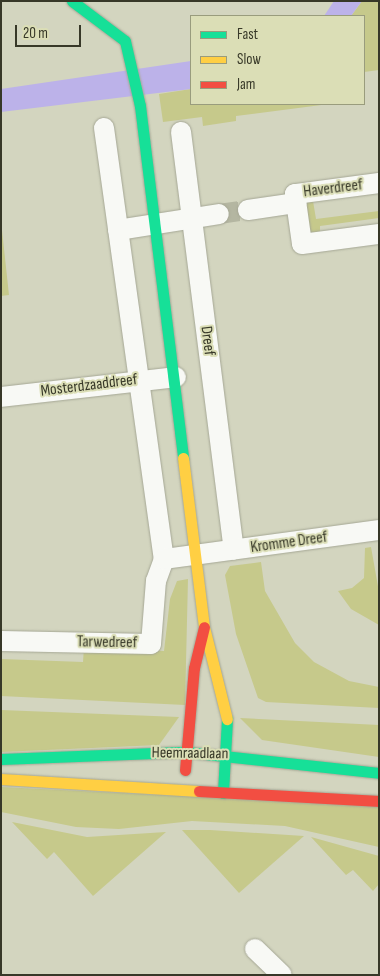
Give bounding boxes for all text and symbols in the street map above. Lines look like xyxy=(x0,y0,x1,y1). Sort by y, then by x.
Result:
scale bar xyxy=(18,15,84,47)
legend xyxy=(190,15,365,105)
text: 20 m xyxy=(23,24,48,43)
text: Fast xyxy=(237,25,258,44)
text: Slow xyxy=(237,50,261,69)
text: Jam xyxy=(237,75,255,94)
street label: Haverdreef xyxy=(302,176,364,202)
street label: Dreef xyxy=(196,325,218,357)
street label: Mosterdzaaddreef xyxy=(40,371,138,401)
street label: Kromme Dreef xyxy=(249,528,329,558)
street label: Tarwedreef xyxy=(77,633,137,653)
street label: Heemraadlaan xyxy=(151,744,229,764)

